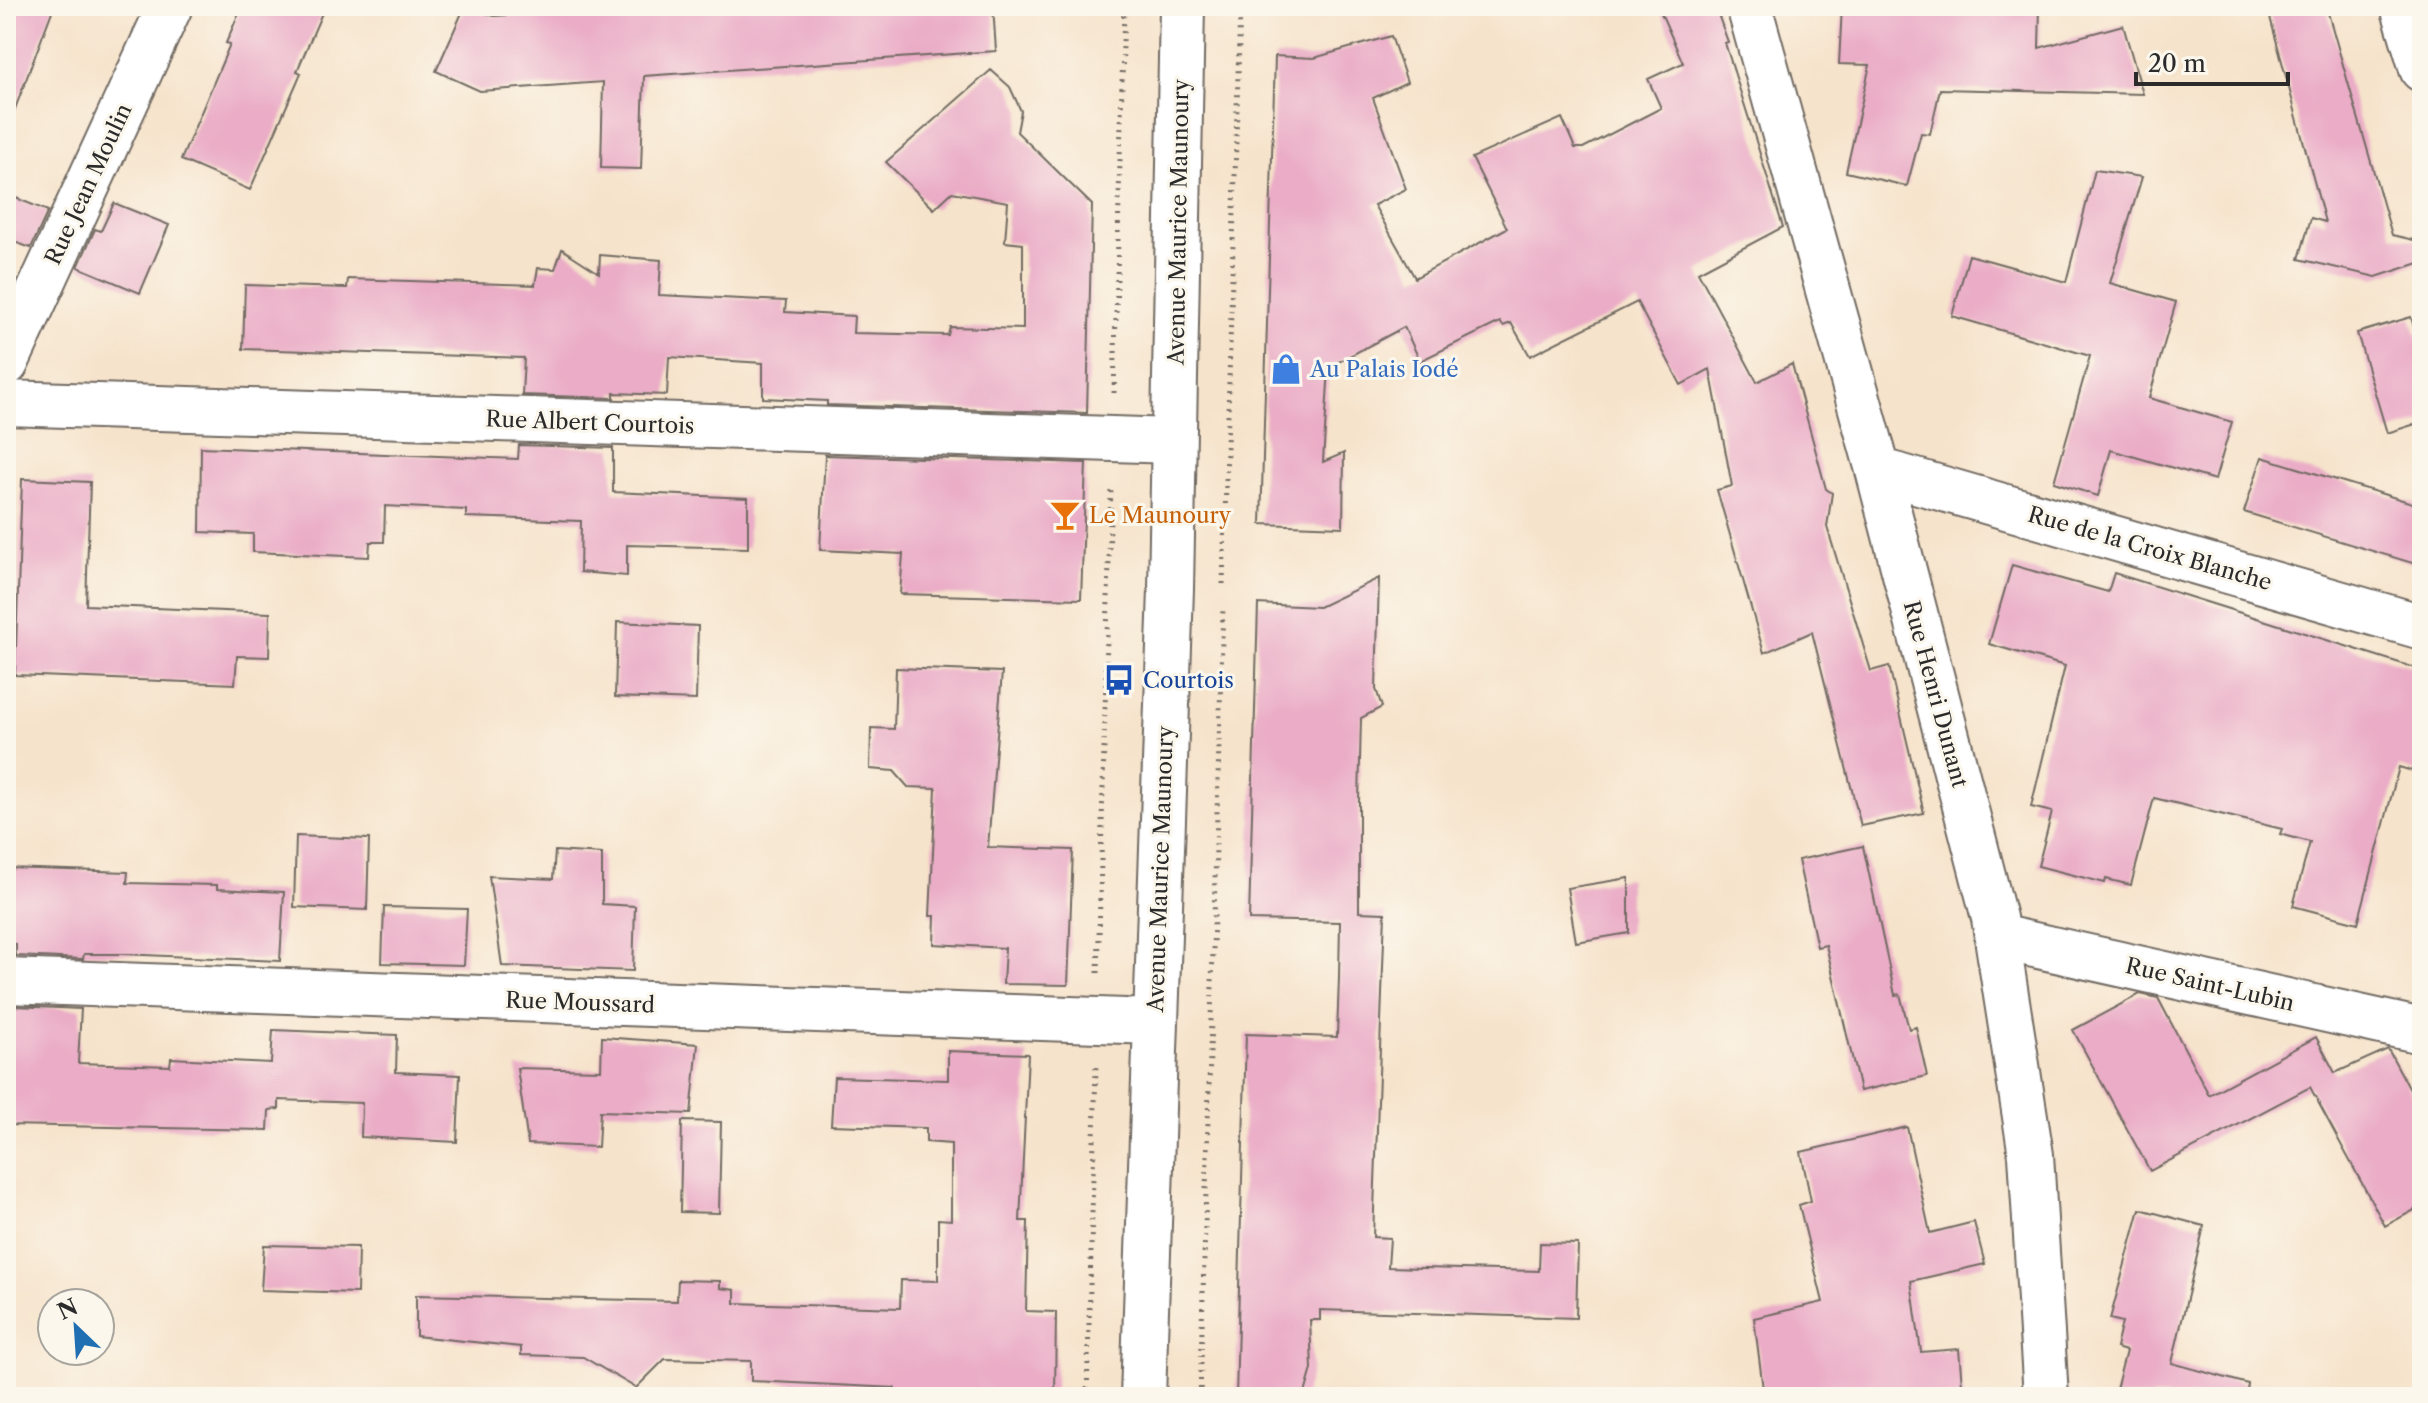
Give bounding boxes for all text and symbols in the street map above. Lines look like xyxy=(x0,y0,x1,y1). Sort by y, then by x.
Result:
scale bar xyxy=(2136,36,2288,86)
text: 20 m xyxy=(2148,49,2206,78)
street label: Avenue Maurice Maunoury xyxy=(1162,78,1195,366)
street label: Rue Jean Moulin xyxy=(39,99,138,269)
shop icon: Au Palais Iodé xyxy=(1269,352,1303,386)
place label: Au Palais Iodé xyxy=(1309,356,1458,383)
street label: Rue Albert Courtois xyxy=(485,405,695,440)
bar icon: Le Maunoury xyxy=(1048,498,1082,532)
street label: Rue de la Croix Blanche xyxy=(2025,501,2275,596)
place label: Le Maunoury xyxy=(1089,502,1232,529)
street label: Rue Henri Dunant xyxy=(1898,598,1974,791)
bus stop icon: Courtois xyxy=(1102,663,1136,697)
place label: Courtois xyxy=(1143,667,1234,694)
street label: Avenue Maurice Maunoury xyxy=(1142,725,1179,1014)
street label: Rue Saint-Lubin xyxy=(2123,952,2297,1017)
street label: Rue Moussard xyxy=(505,986,655,1019)
north arrow xyxy=(36,1287,116,1367)
text: N xyxy=(53,1293,82,1326)

